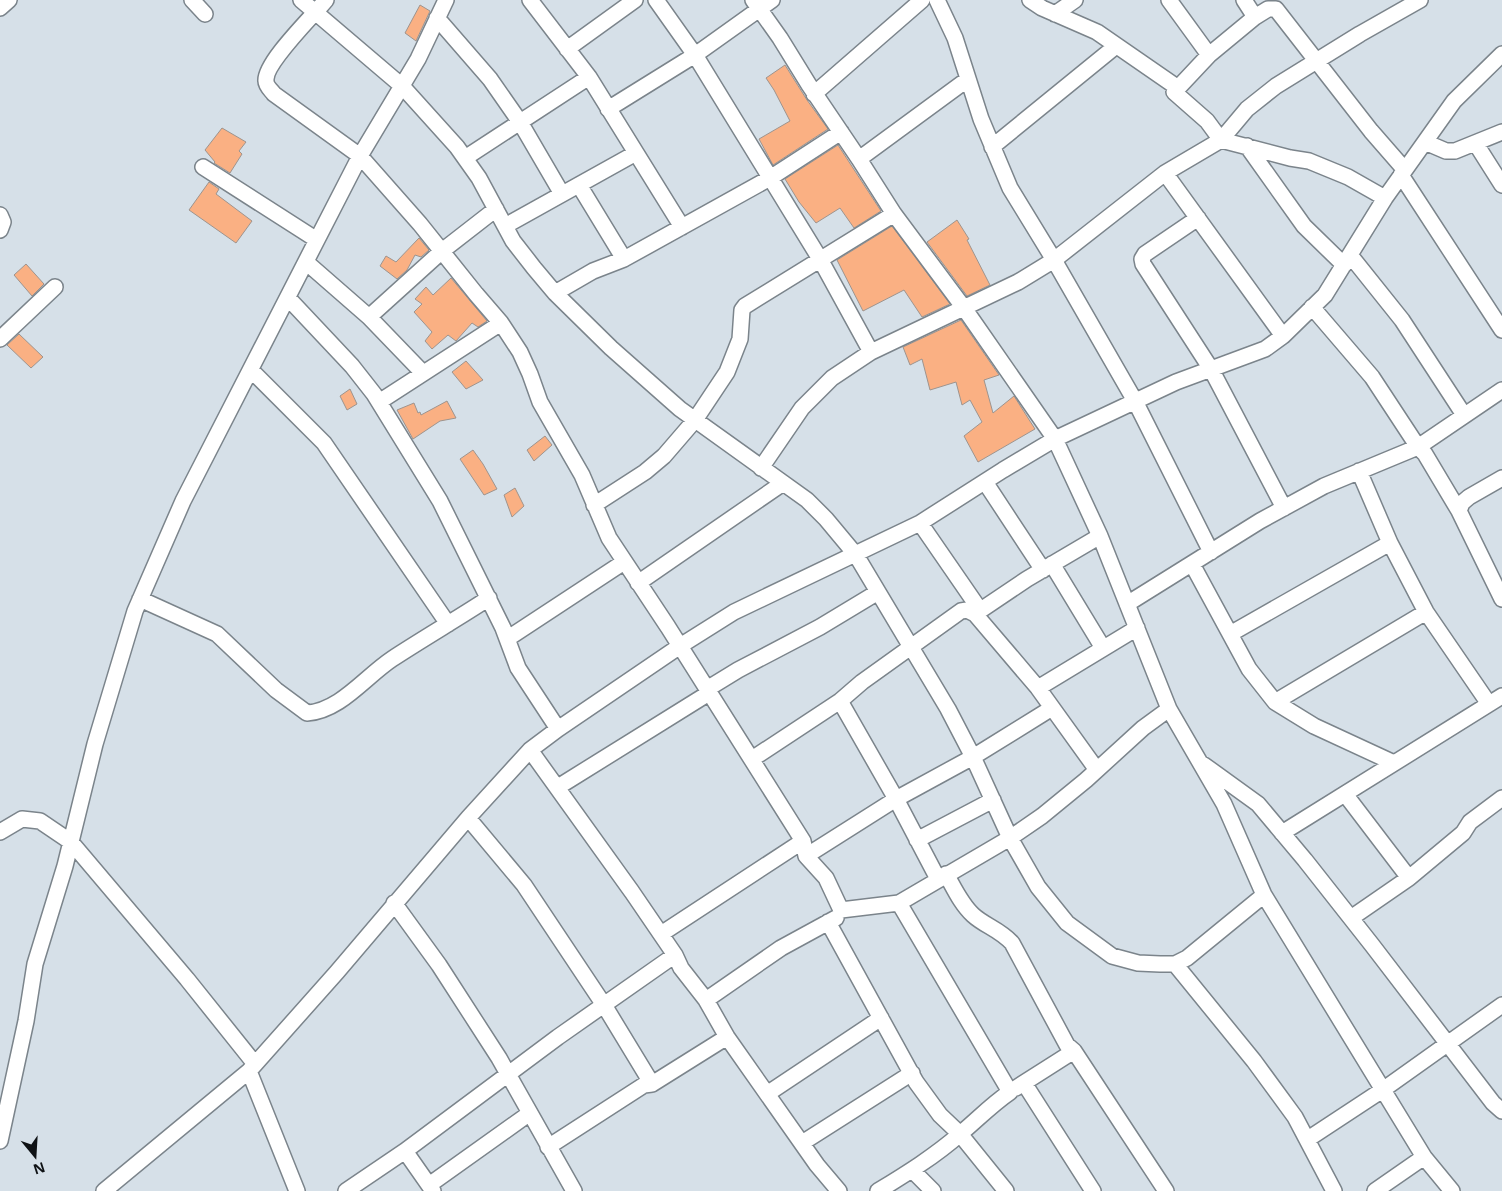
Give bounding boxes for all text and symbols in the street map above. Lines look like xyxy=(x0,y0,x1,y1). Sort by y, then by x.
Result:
north arrow xyxy=(10,1131,60,1181)
text: N xyxy=(31,1158,48,1180)

